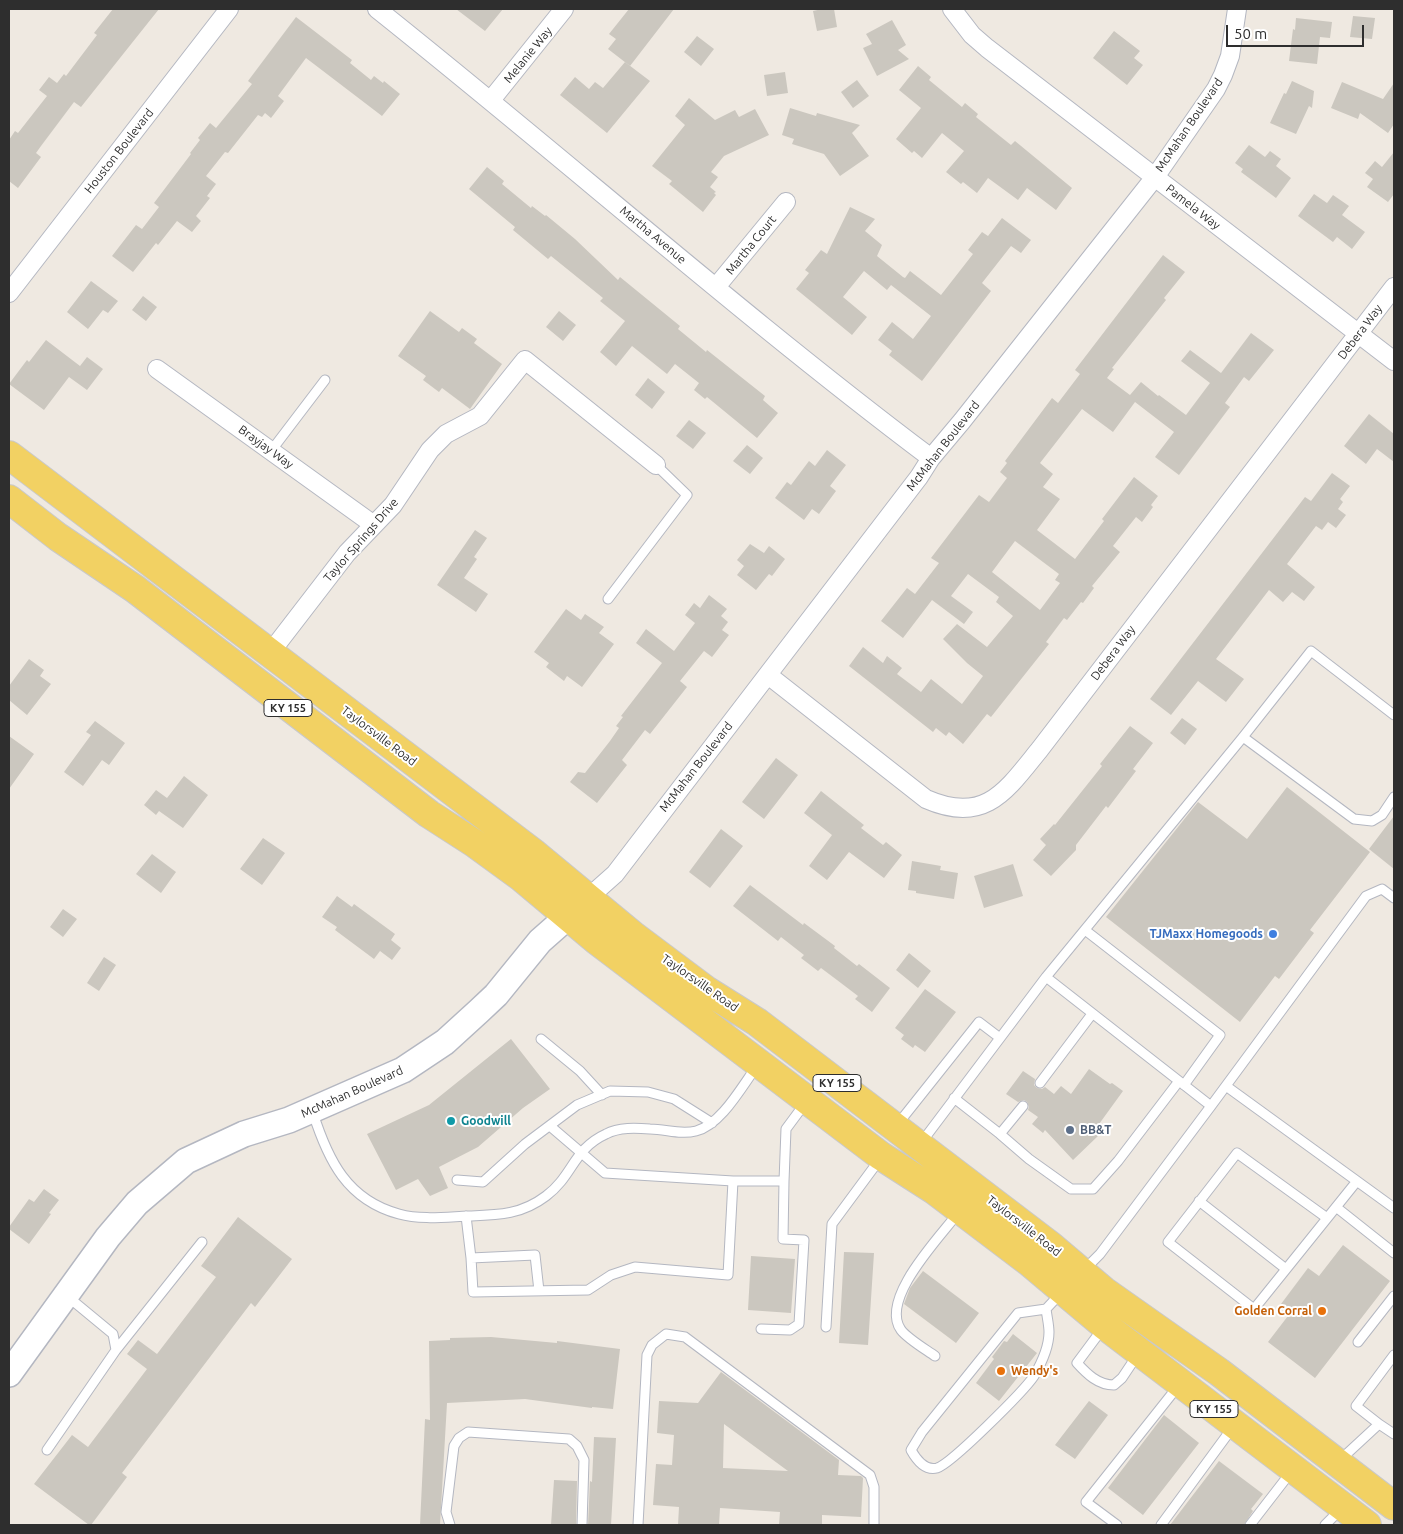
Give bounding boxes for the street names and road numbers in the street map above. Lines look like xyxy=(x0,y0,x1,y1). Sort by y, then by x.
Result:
street label: Melanie Way xyxy=(501,24,555,86)
street label: McMahan Boulevard xyxy=(1152,75,1226,175)
street label: Houston Boulevard xyxy=(81,106,157,196)
street label: Pamela Way xyxy=(1163,181,1223,233)
street label: Martha Avenue xyxy=(617,203,689,267)
street label: Martha Court xyxy=(723,212,779,278)
street label: Debera Way xyxy=(1335,302,1385,362)
street label: McMahan Boulevard xyxy=(903,398,983,494)
street label: Brayjay Way xyxy=(236,422,296,472)
street label: Taylor Springs Drive xyxy=(321,495,401,585)
street label: Debera Way xyxy=(1088,623,1138,683)
road number: KY 155 xyxy=(264,700,312,716)
street label: Taylorsville Road xyxy=(339,703,419,769)
street label: McMahan Boulevard xyxy=(656,719,736,815)
street label: Taylorsville Road xyxy=(659,951,741,1015)
street label: McMahan Boulevard xyxy=(299,1063,405,1121)
road number: KY 155 xyxy=(813,1074,861,1092)
street label: Taylorsville Road xyxy=(984,1193,1064,1259)
road number: KY 155 xyxy=(1190,1400,1238,1418)

